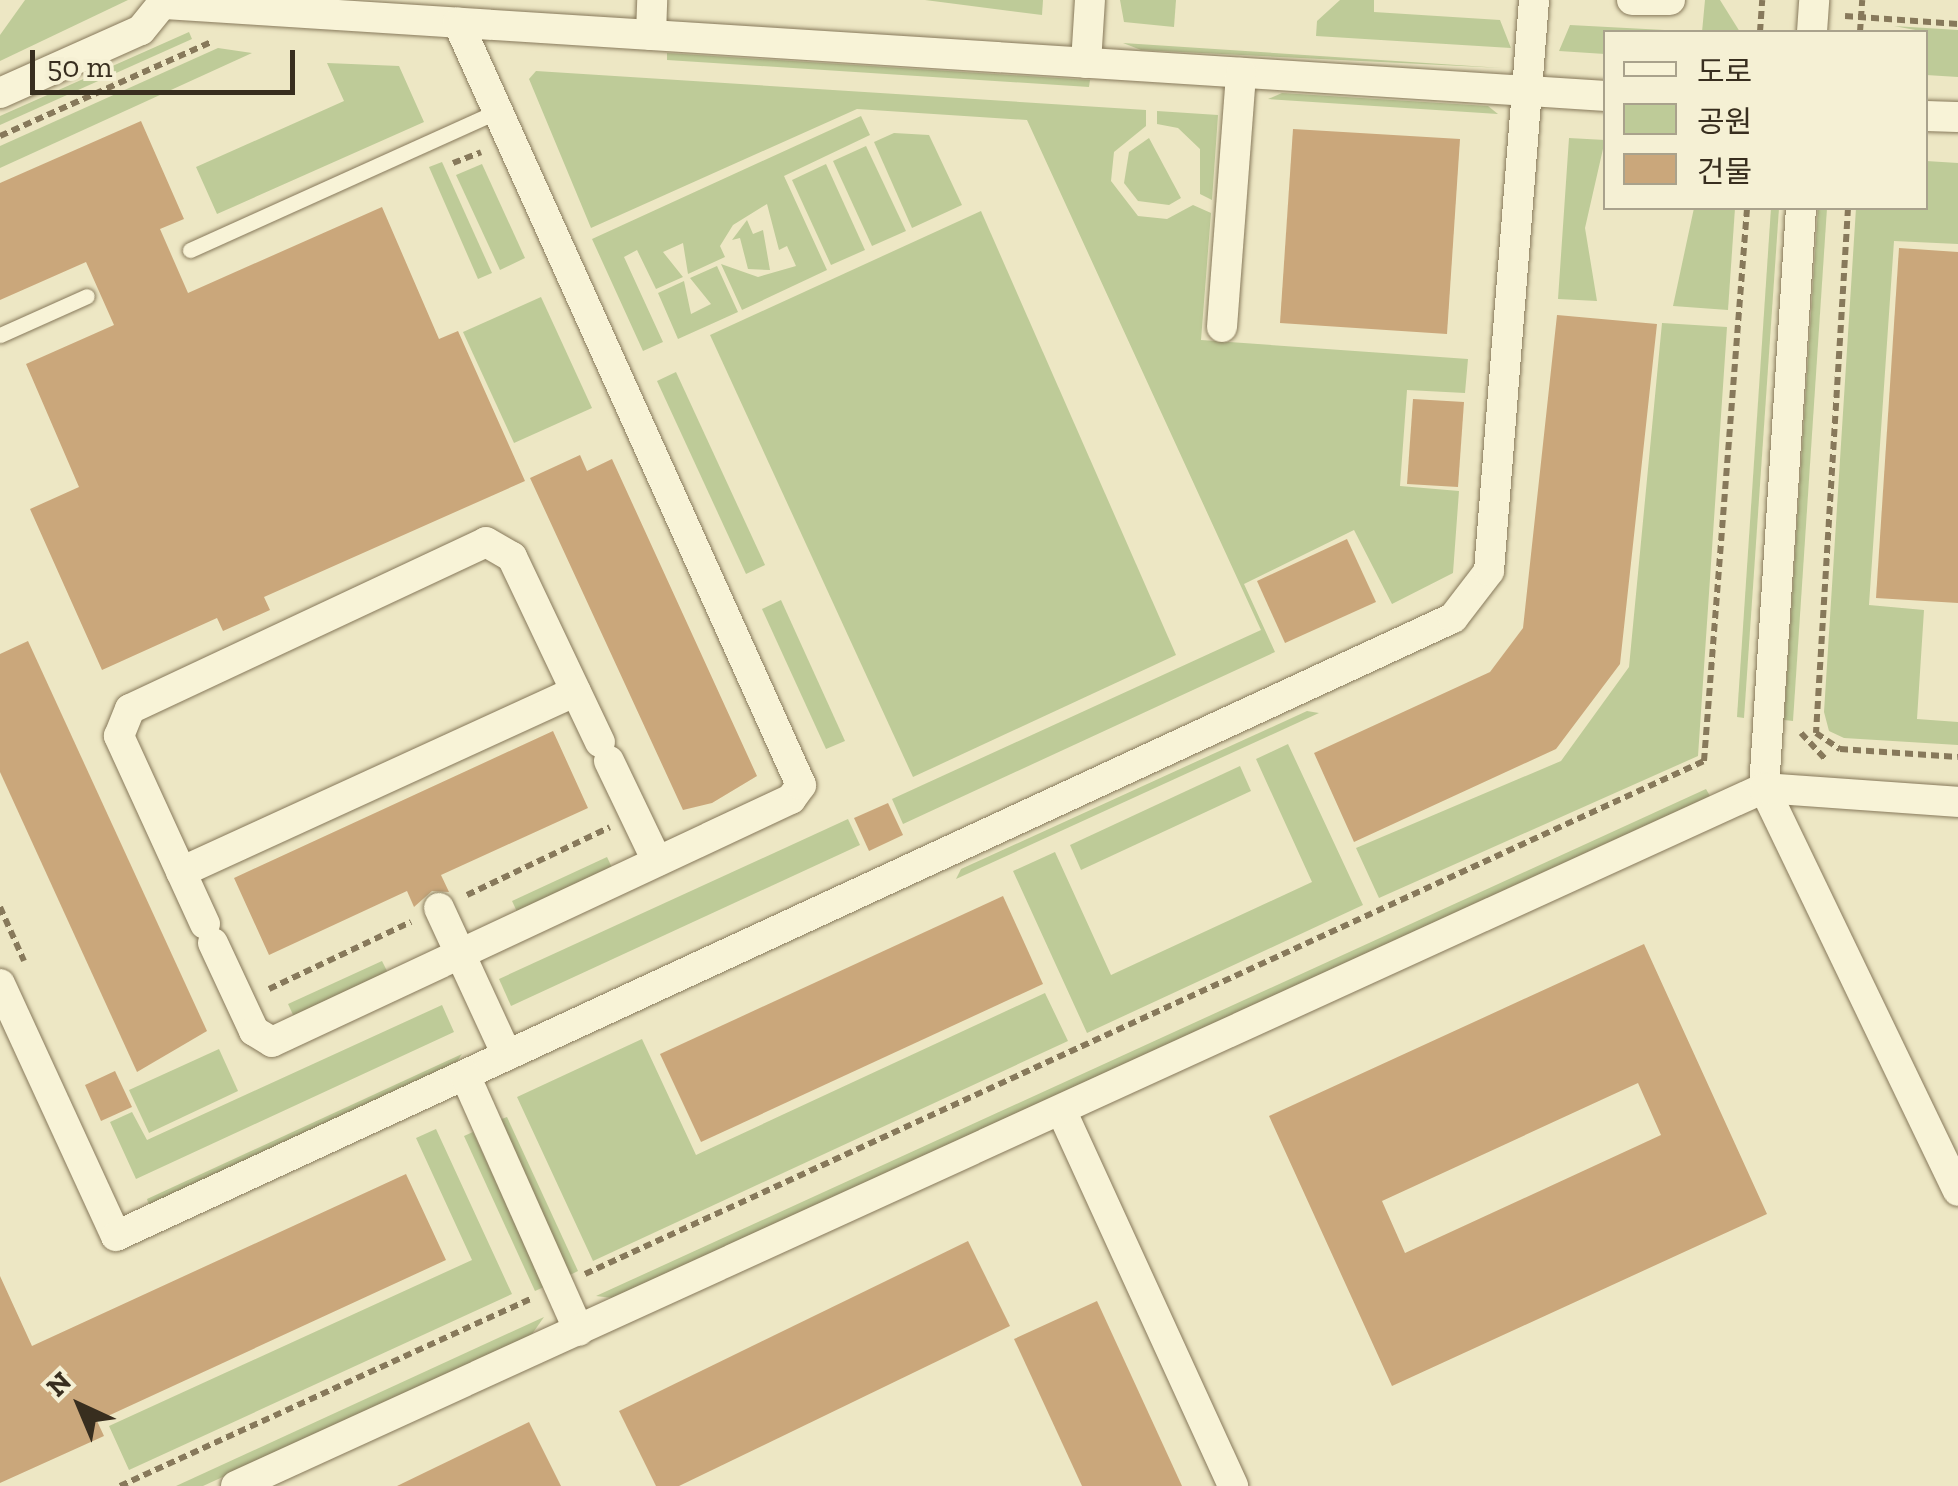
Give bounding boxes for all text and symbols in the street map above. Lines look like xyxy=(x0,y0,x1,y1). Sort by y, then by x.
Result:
scale bar xyxy=(35,30,300,92)
legend xyxy=(1603,30,1928,210)
text: 50 m xyxy=(47,49,112,85)
text: 도로 xyxy=(1697,54,1752,90)
text: 공원 xyxy=(1697,104,1752,140)
text: 건물 xyxy=(1697,154,1752,190)
north arrow xyxy=(30,1356,130,1456)
text: N xyxy=(40,1365,78,1403)

